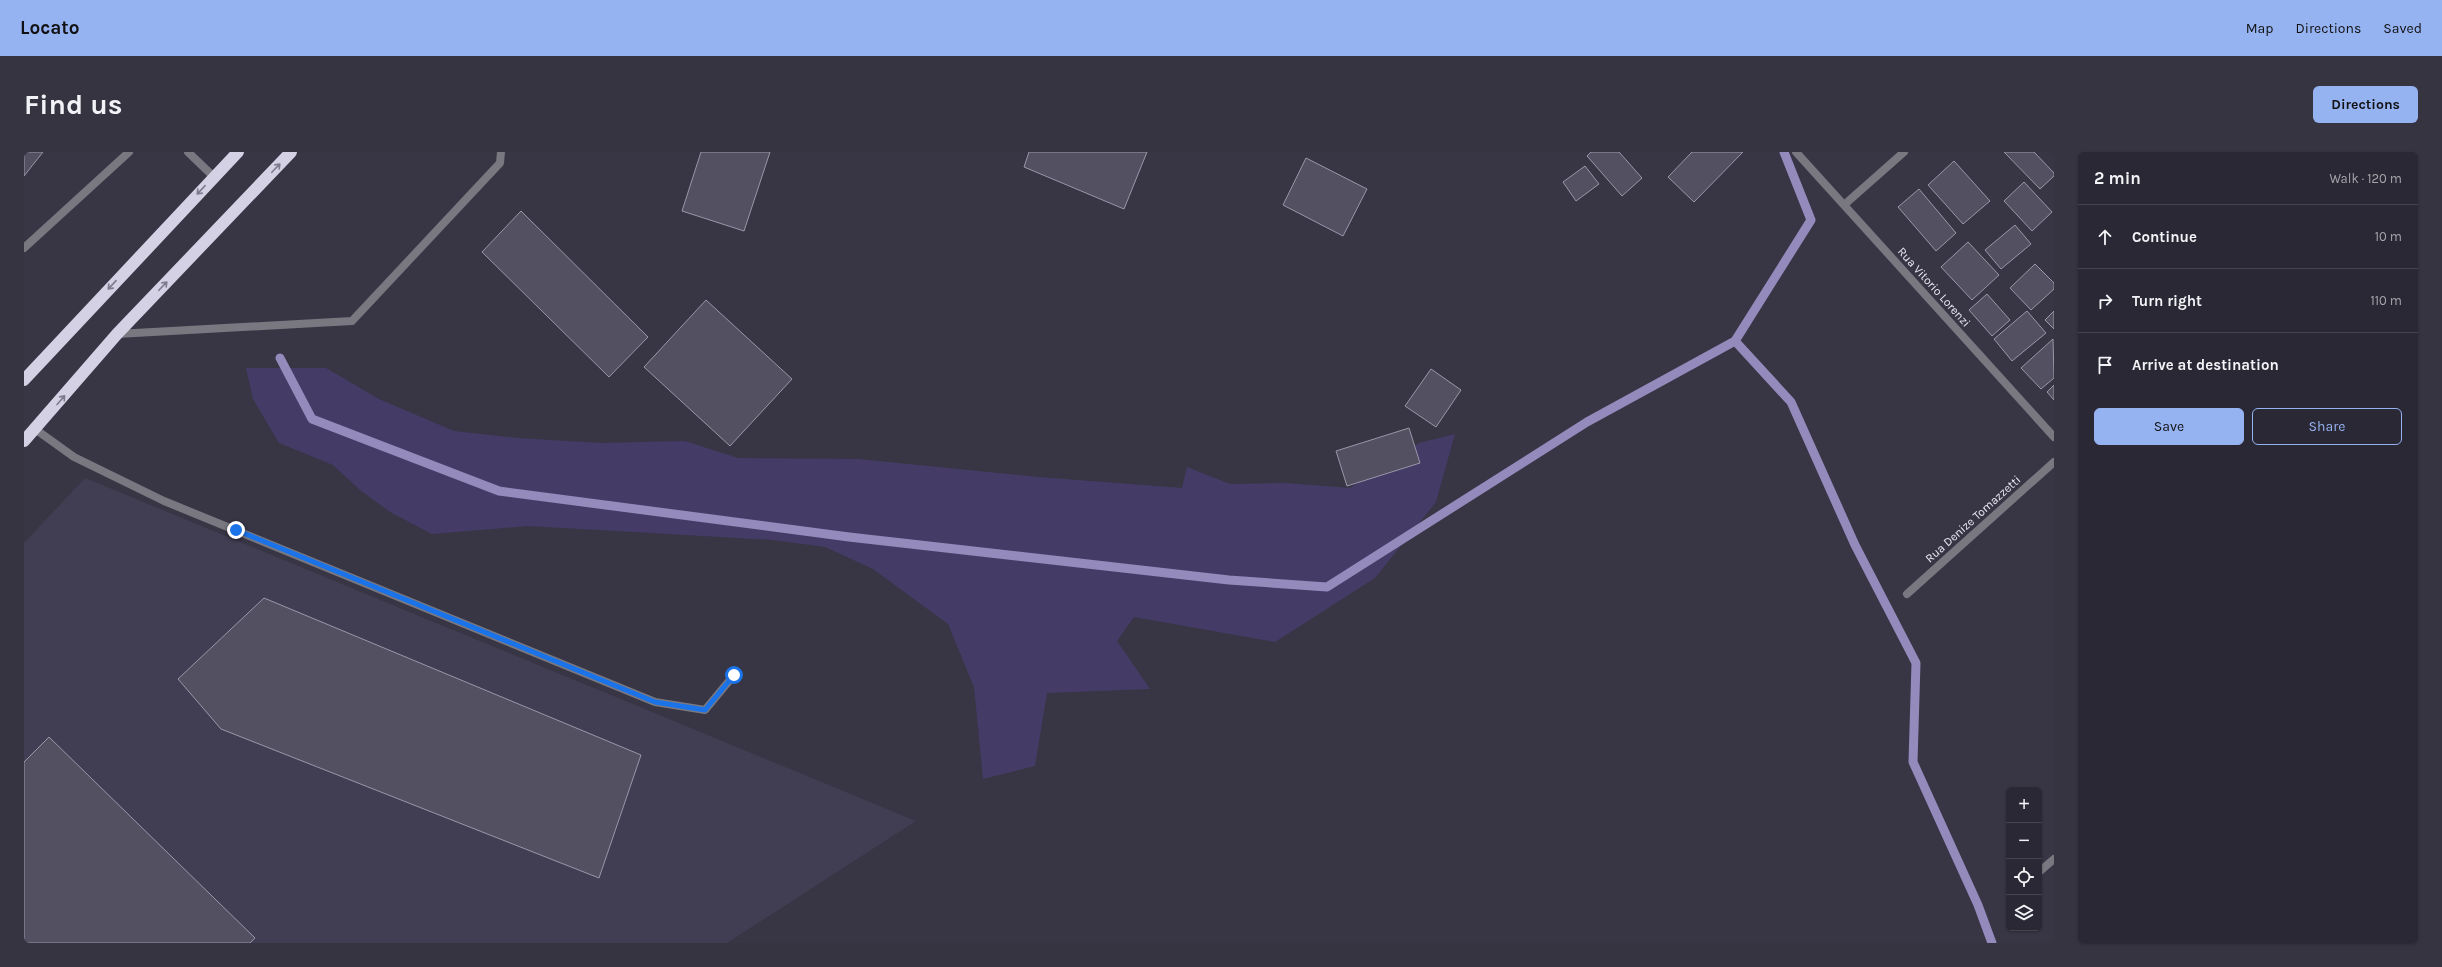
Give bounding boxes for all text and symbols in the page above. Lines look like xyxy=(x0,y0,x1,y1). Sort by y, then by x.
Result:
text: Locato xyxy=(20,17,80,39)
text: Map xyxy=(2246,20,2274,37)
text: Directions xyxy=(2296,20,2361,37)
text: Saved xyxy=(2383,20,2422,37)
button: Directions xyxy=(2313,86,2418,123)
text: Find us xyxy=(24,88,123,121)
one-way arrow xyxy=(271,163,280,173)
text: 2 min xyxy=(2094,168,2141,188)
text: Walk · 120 m xyxy=(2329,171,2402,186)
one-way arrow xyxy=(197,185,206,196)
icon: ahead xyxy=(2094,226,2116,248)
text: Continue xyxy=(2132,228,2197,246)
text: 10 m xyxy=(2375,229,2402,244)
street label: Rua Vitorio Lorenzi xyxy=(1895,244,1973,330)
one-way arrow xyxy=(108,280,117,290)
one-way arrow xyxy=(158,281,168,291)
icon: right xyxy=(2094,290,2116,312)
text: Turn right xyxy=(2132,292,2202,310)
text: 110 m xyxy=(2370,293,2402,308)
icon: arrive xyxy=(2094,354,2116,376)
text: Arrive at destination xyxy=(2132,356,2279,374)
one-way arrow xyxy=(56,394,65,405)
button: Save xyxy=(2094,408,2244,445)
button: Share xyxy=(2252,408,2402,445)
street label: Rua Denize Tomazzetti xyxy=(1923,473,2023,565)
route end xyxy=(227,521,245,539)
route start xyxy=(725,666,743,684)
map controls xyxy=(2006,787,2042,931)
button: + xyxy=(2006,787,2042,823)
button: − xyxy=(2006,823,2042,859)
button: locate xyxy=(2006,859,2042,895)
button: layers xyxy=(2006,895,2042,931)

